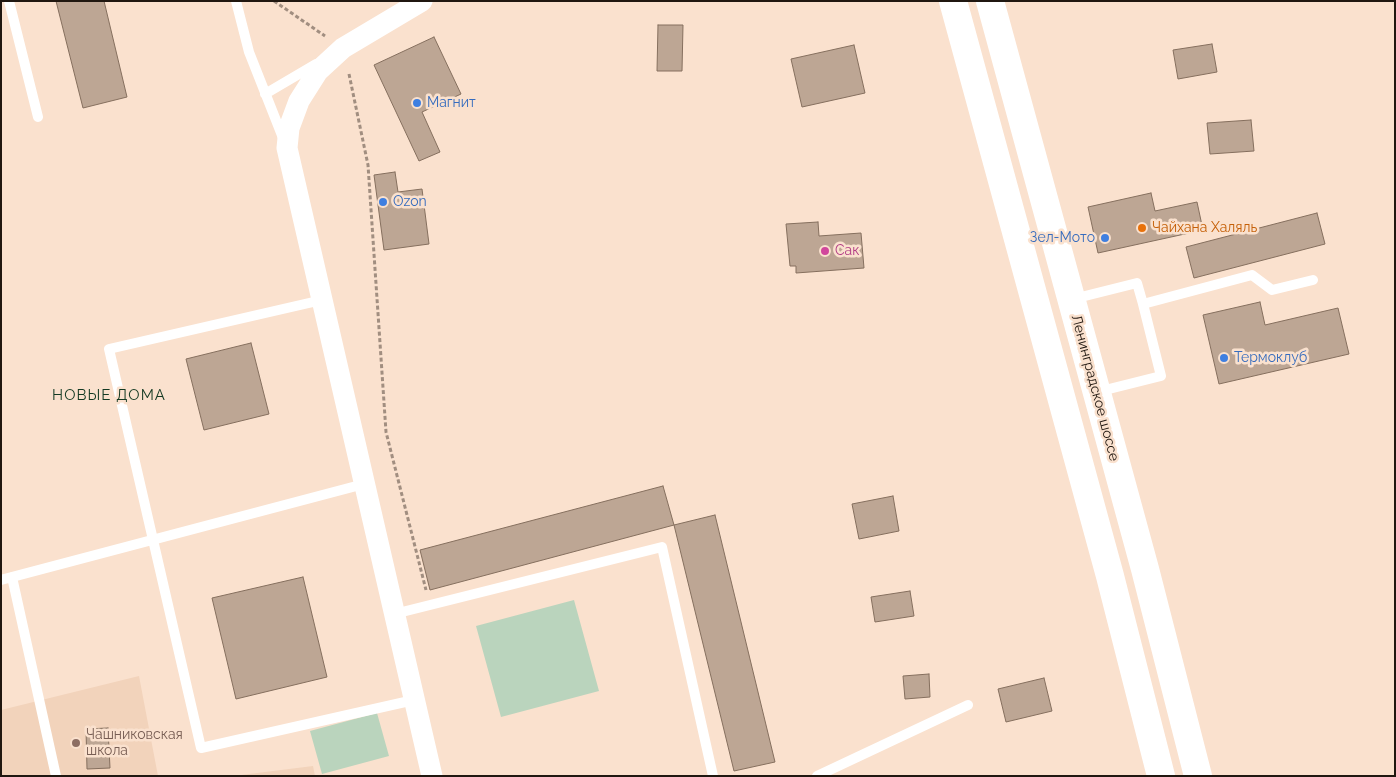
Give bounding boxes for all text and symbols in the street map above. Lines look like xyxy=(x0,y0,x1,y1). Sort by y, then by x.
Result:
place label: Магнит xyxy=(427,95,476,111)
marker: Магнит xyxy=(411,97,423,109)
place label: Ozon xyxy=(393,194,427,210)
marker: Ozon xyxy=(377,196,389,208)
place label: Чайхана Халяль xyxy=(1152,220,1257,236)
marker: Чайхана Халяль xyxy=(1136,222,1148,234)
place label: Зел-Мото xyxy=(1030,230,1095,246)
marker: Зел-Мото xyxy=(1099,232,1111,244)
place label: Сак xyxy=(835,243,860,259)
marker: Сак xyxy=(819,245,831,257)
street label: Ленинградское шоссе xyxy=(1067,313,1123,463)
place label: Термоклуб xyxy=(1234,350,1307,366)
marker: Термоклуб xyxy=(1218,352,1230,364)
district label: НОВЫЕ ДОМА xyxy=(51,386,167,404)
place label: Чашниковская школа xyxy=(86,727,183,760)
marker: Чашниковская школа xyxy=(70,737,82,749)

